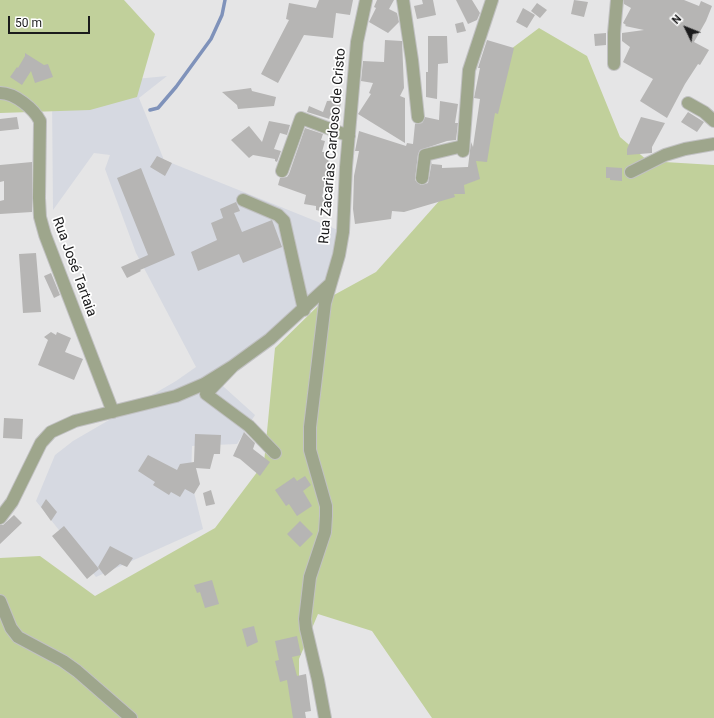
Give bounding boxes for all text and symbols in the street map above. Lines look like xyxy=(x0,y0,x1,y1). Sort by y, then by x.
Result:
scale bar xyxy=(10,8,92,34)
north arrow xyxy=(666,8,706,48)
text: N xyxy=(669,12,684,27)
text: 50 m xyxy=(15,16,42,30)
street label: Rua Zacarias Cardoso de Cristo xyxy=(316,47,350,245)
street label: Rua José Tartaia xyxy=(48,215,100,319)

